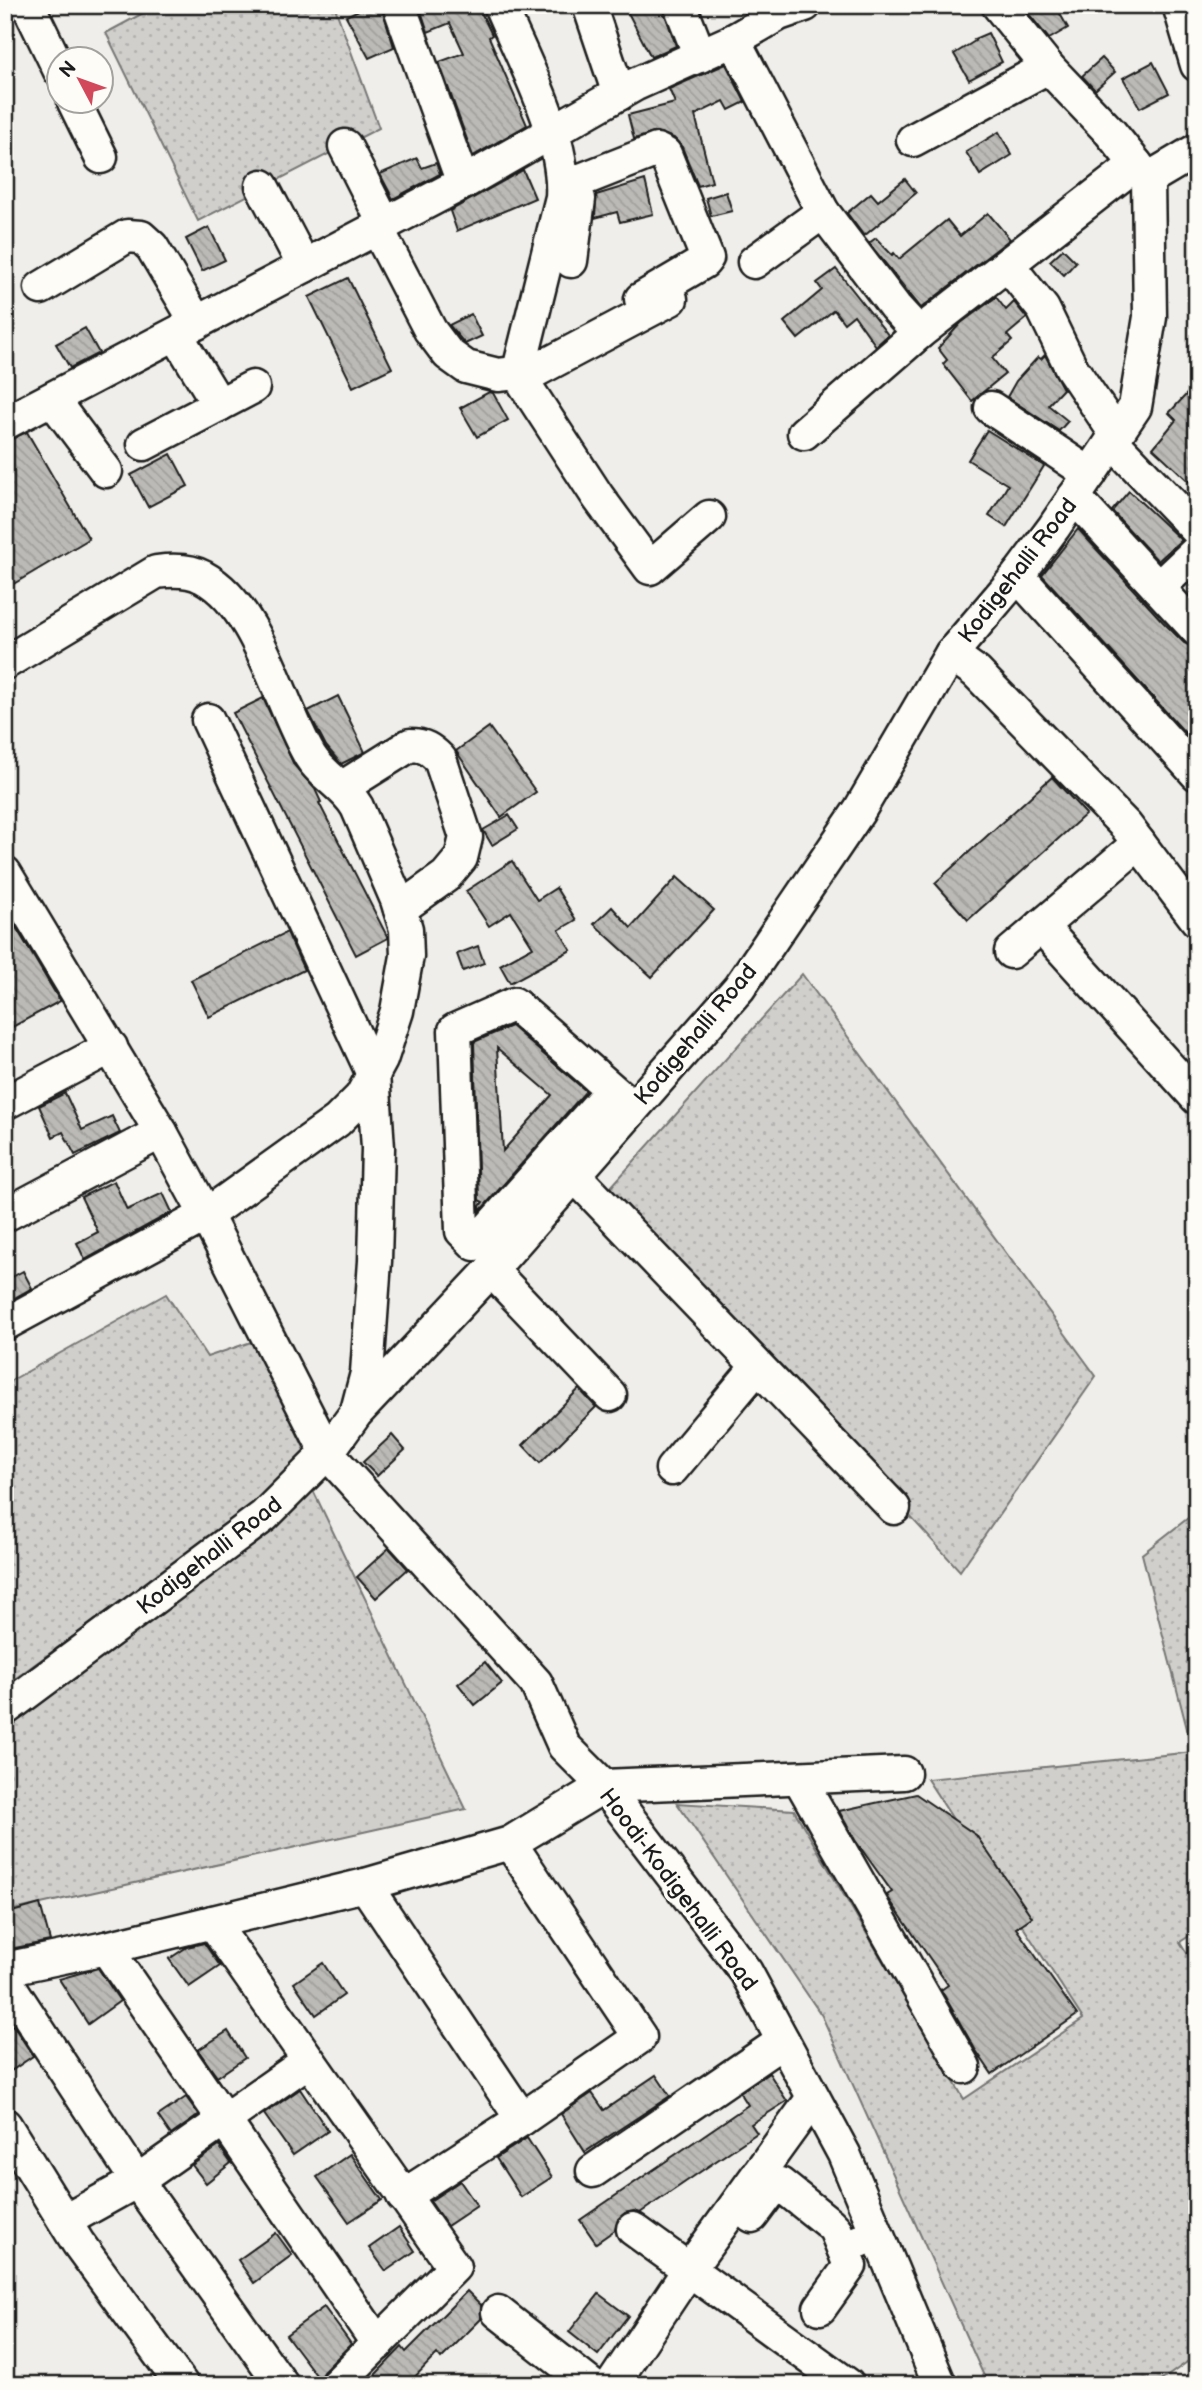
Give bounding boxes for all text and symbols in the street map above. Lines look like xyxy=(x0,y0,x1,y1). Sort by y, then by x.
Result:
north arrow xyxy=(46,46,116,116)
text: N xyxy=(55,57,82,83)
street label: Kodigehalli Road xyxy=(952,493,1083,649)
street label: Kodigehalli Road xyxy=(628,958,763,1111)
street label: Kodigehalli Road xyxy=(132,1490,288,1621)
street label: Hoodi-Kodigehalli Road xyxy=(593,1783,763,1996)

